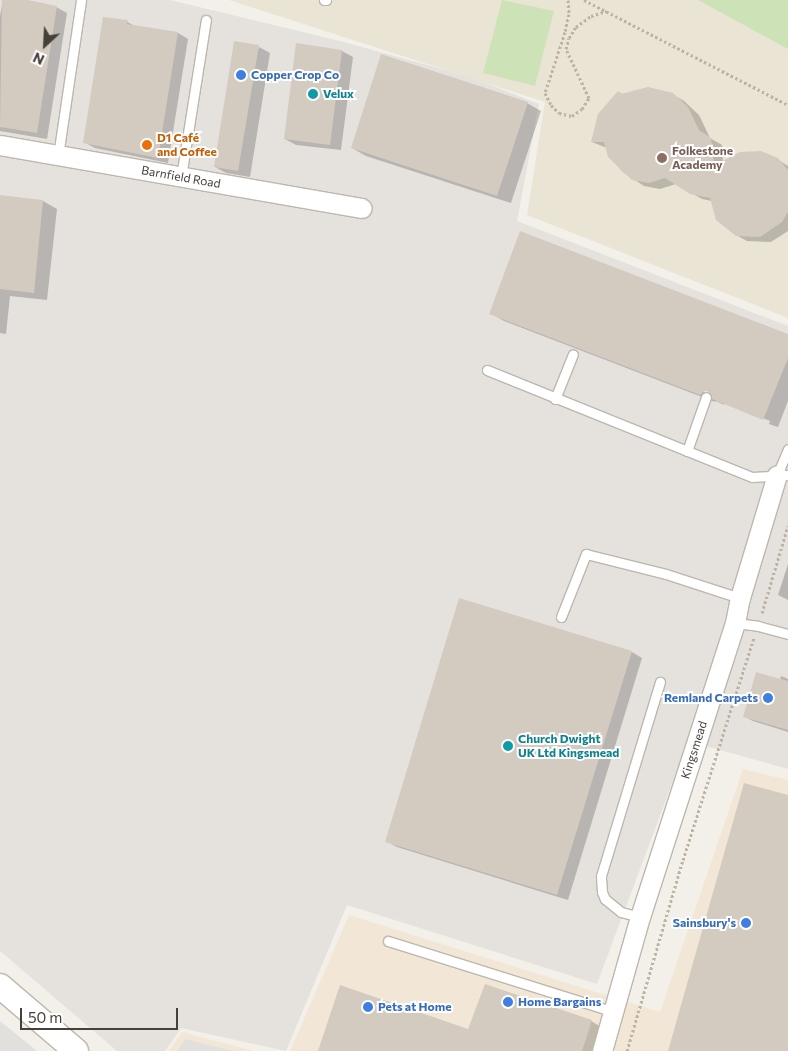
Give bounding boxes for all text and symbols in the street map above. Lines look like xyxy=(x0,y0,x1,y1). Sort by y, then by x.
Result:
north arrow xyxy=(20,20,70,70)
text: N xyxy=(30,49,47,69)
place label: Copper Crop Co xyxy=(251,68,339,82)
marker: Copper Crop Co xyxy=(235,69,247,81)
place label: Velux xyxy=(323,87,354,101)
marker: Velux xyxy=(307,88,319,100)
place label: D1 Café and Coffee xyxy=(157,131,217,159)
marker: D1 Café and Coffee xyxy=(141,139,153,151)
place label: Folkestone Academy xyxy=(672,144,733,172)
marker: Folkestone Academy xyxy=(656,152,668,164)
street label: Barnfield Road xyxy=(140,163,222,191)
place label: Remland Carpets xyxy=(664,691,758,705)
marker: Remland Carpets xyxy=(762,692,774,704)
street label: Kingsmead xyxy=(678,719,710,781)
place label: Church Dwight UK Ltd Kingsmead xyxy=(518,732,619,760)
marker: Church Dwight UK Ltd Kingsmead xyxy=(502,740,514,752)
place label: Sainsbury's xyxy=(673,916,736,930)
marker: Sainsbury's xyxy=(740,917,752,929)
place label: Home Bargains xyxy=(518,995,601,1009)
marker: Home Bargains xyxy=(502,996,514,1008)
scale bar xyxy=(22,998,180,1030)
place label: Pets at Home xyxy=(378,1000,451,1014)
marker: Pets at Home xyxy=(362,1001,374,1013)
text: 50 m xyxy=(28,1008,62,1026)

